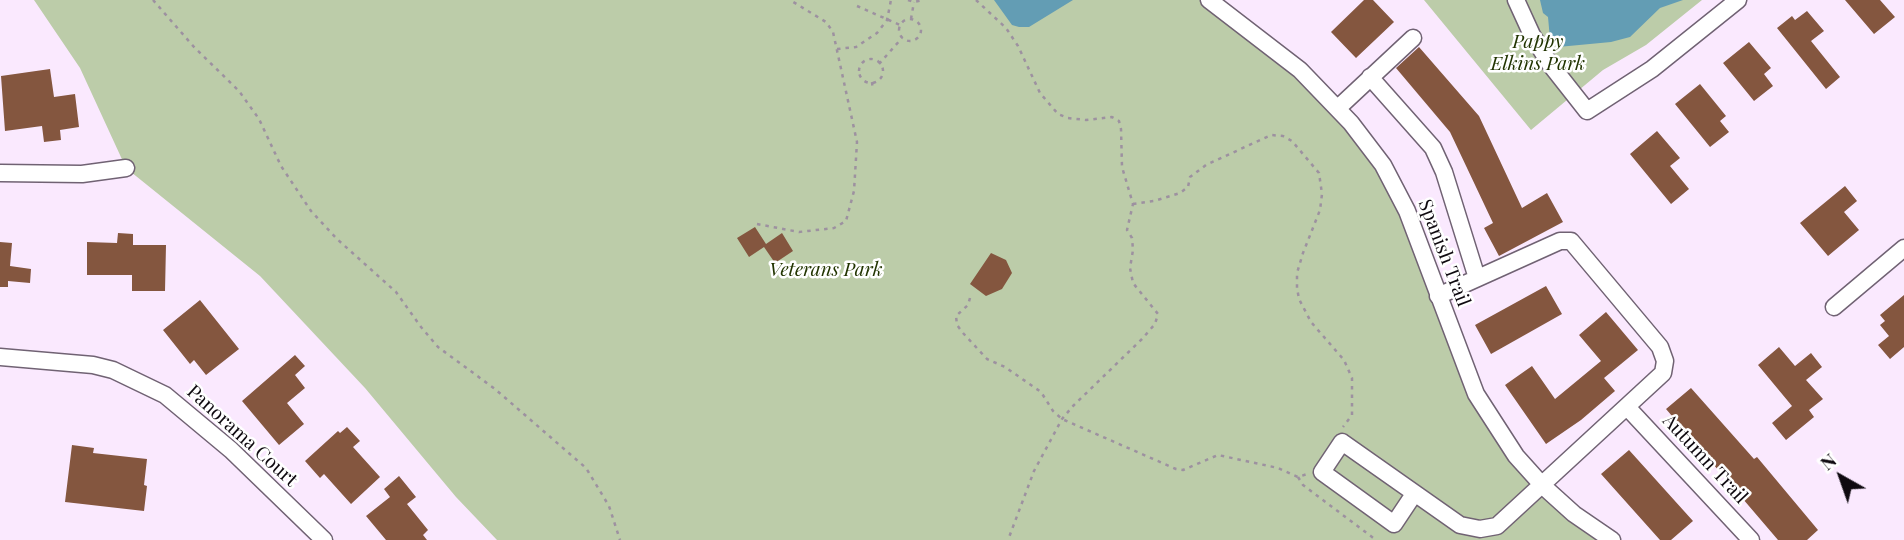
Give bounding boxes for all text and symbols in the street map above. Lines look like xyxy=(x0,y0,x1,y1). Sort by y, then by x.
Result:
park label: Pappy Elkins Park xyxy=(1491,31,1585,75)
street label: Spanish Trail xyxy=(1413,196,1475,310)
park label: Veterans Park xyxy=(769,259,883,281)
street label: Panorama Court xyxy=(182,380,302,492)
street label: Autumn Trail xyxy=(1658,410,1752,508)
north arrow xyxy=(1806,442,1876,512)
text: N xyxy=(1814,447,1841,475)

